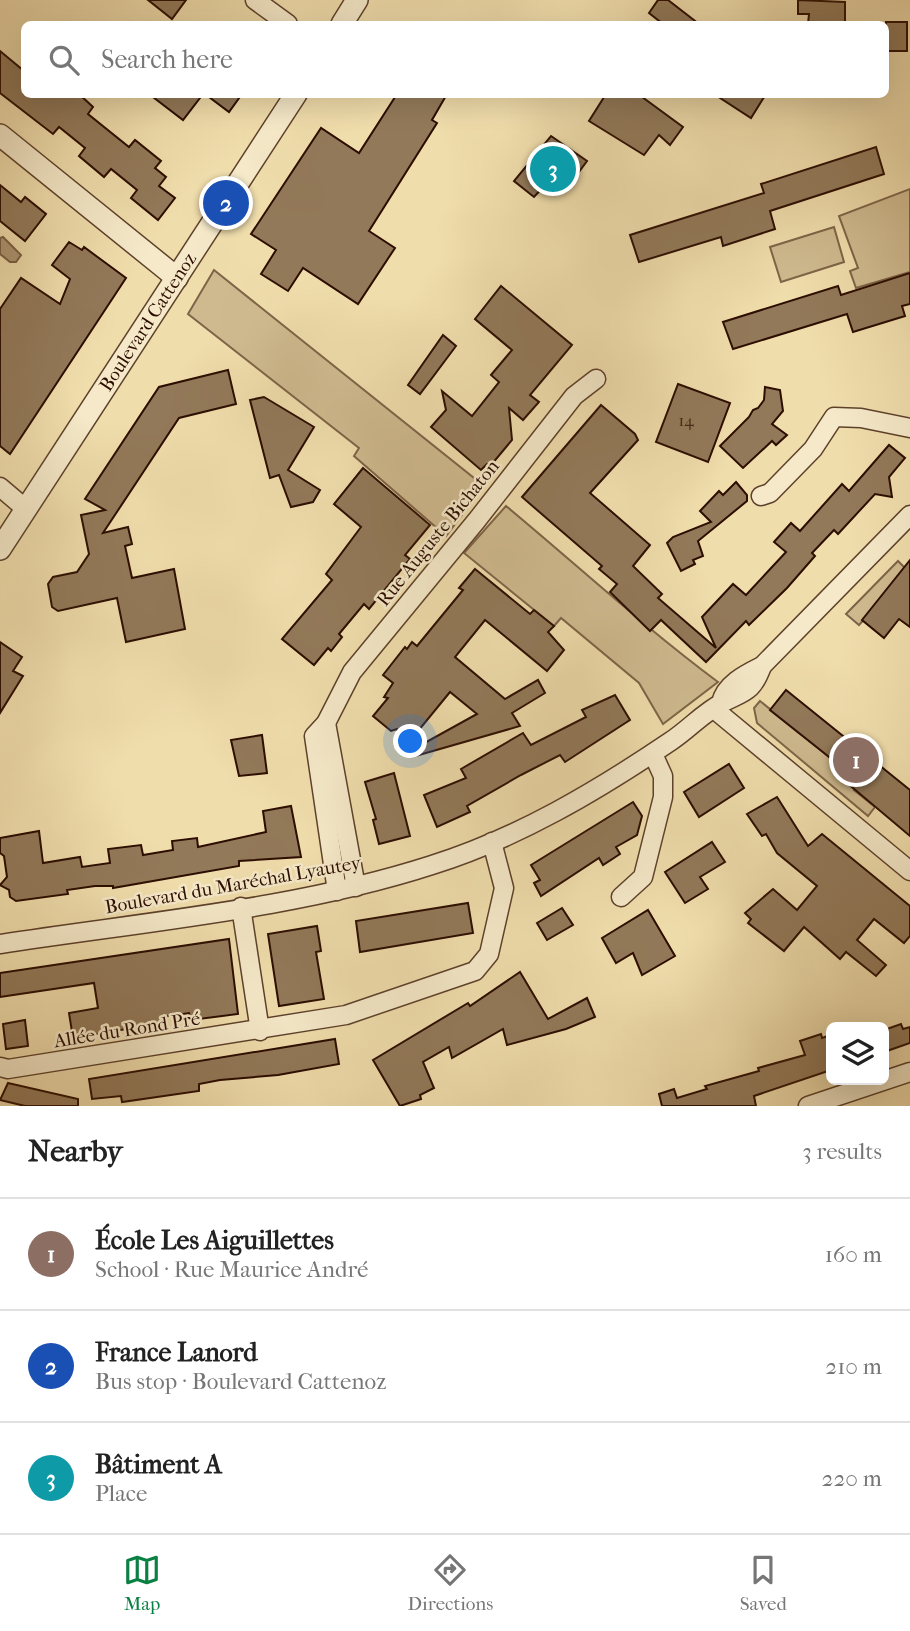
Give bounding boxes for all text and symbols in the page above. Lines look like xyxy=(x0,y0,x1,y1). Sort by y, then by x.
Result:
search box xyxy=(21,21,889,98)
icon: search xyxy=(45,41,83,79)
text: Search here xyxy=(101,44,233,75)
pin: 3 xyxy=(530,143,576,195)
pin: 2 xyxy=(203,177,249,229)
street label: Boulevard Cattenoz xyxy=(95,249,201,395)
house number: 14 xyxy=(678,411,694,430)
street label: Rue Auguste Bichaton xyxy=(372,455,504,611)
your location xyxy=(393,724,427,758)
pin: 1 xyxy=(833,734,879,786)
street label: Boulevard du Maréchal Lyautey xyxy=(103,851,363,918)
street label: Allée du Rond Pré xyxy=(51,1008,202,1053)
map controls xyxy=(826,1022,889,1085)
button: layers xyxy=(826,1022,889,1085)
text: Nearby xyxy=(28,1134,123,1169)
text: 3 results xyxy=(802,1138,882,1165)
text: École Les Aiguillettes xyxy=(95,1225,334,1256)
text: 1 xyxy=(47,1241,55,1268)
text: 160 m xyxy=(825,1241,882,1268)
text: School · Rue Maurice André xyxy=(95,1256,369,1283)
text: France Lanord xyxy=(95,1337,258,1368)
text: 2 xyxy=(45,1353,57,1380)
text: 210 m xyxy=(825,1353,882,1380)
text: Bus stop · Boulevard Cattenoz xyxy=(95,1368,386,1395)
text: Bâtiment A xyxy=(95,1449,222,1480)
text: 3 xyxy=(46,1465,56,1492)
text: 220 m xyxy=(822,1465,882,1492)
text: Place xyxy=(95,1480,147,1507)
tab: Map xyxy=(123,1551,161,1615)
tab: Directions xyxy=(408,1551,493,1615)
tab: Saved xyxy=(740,1551,787,1615)

